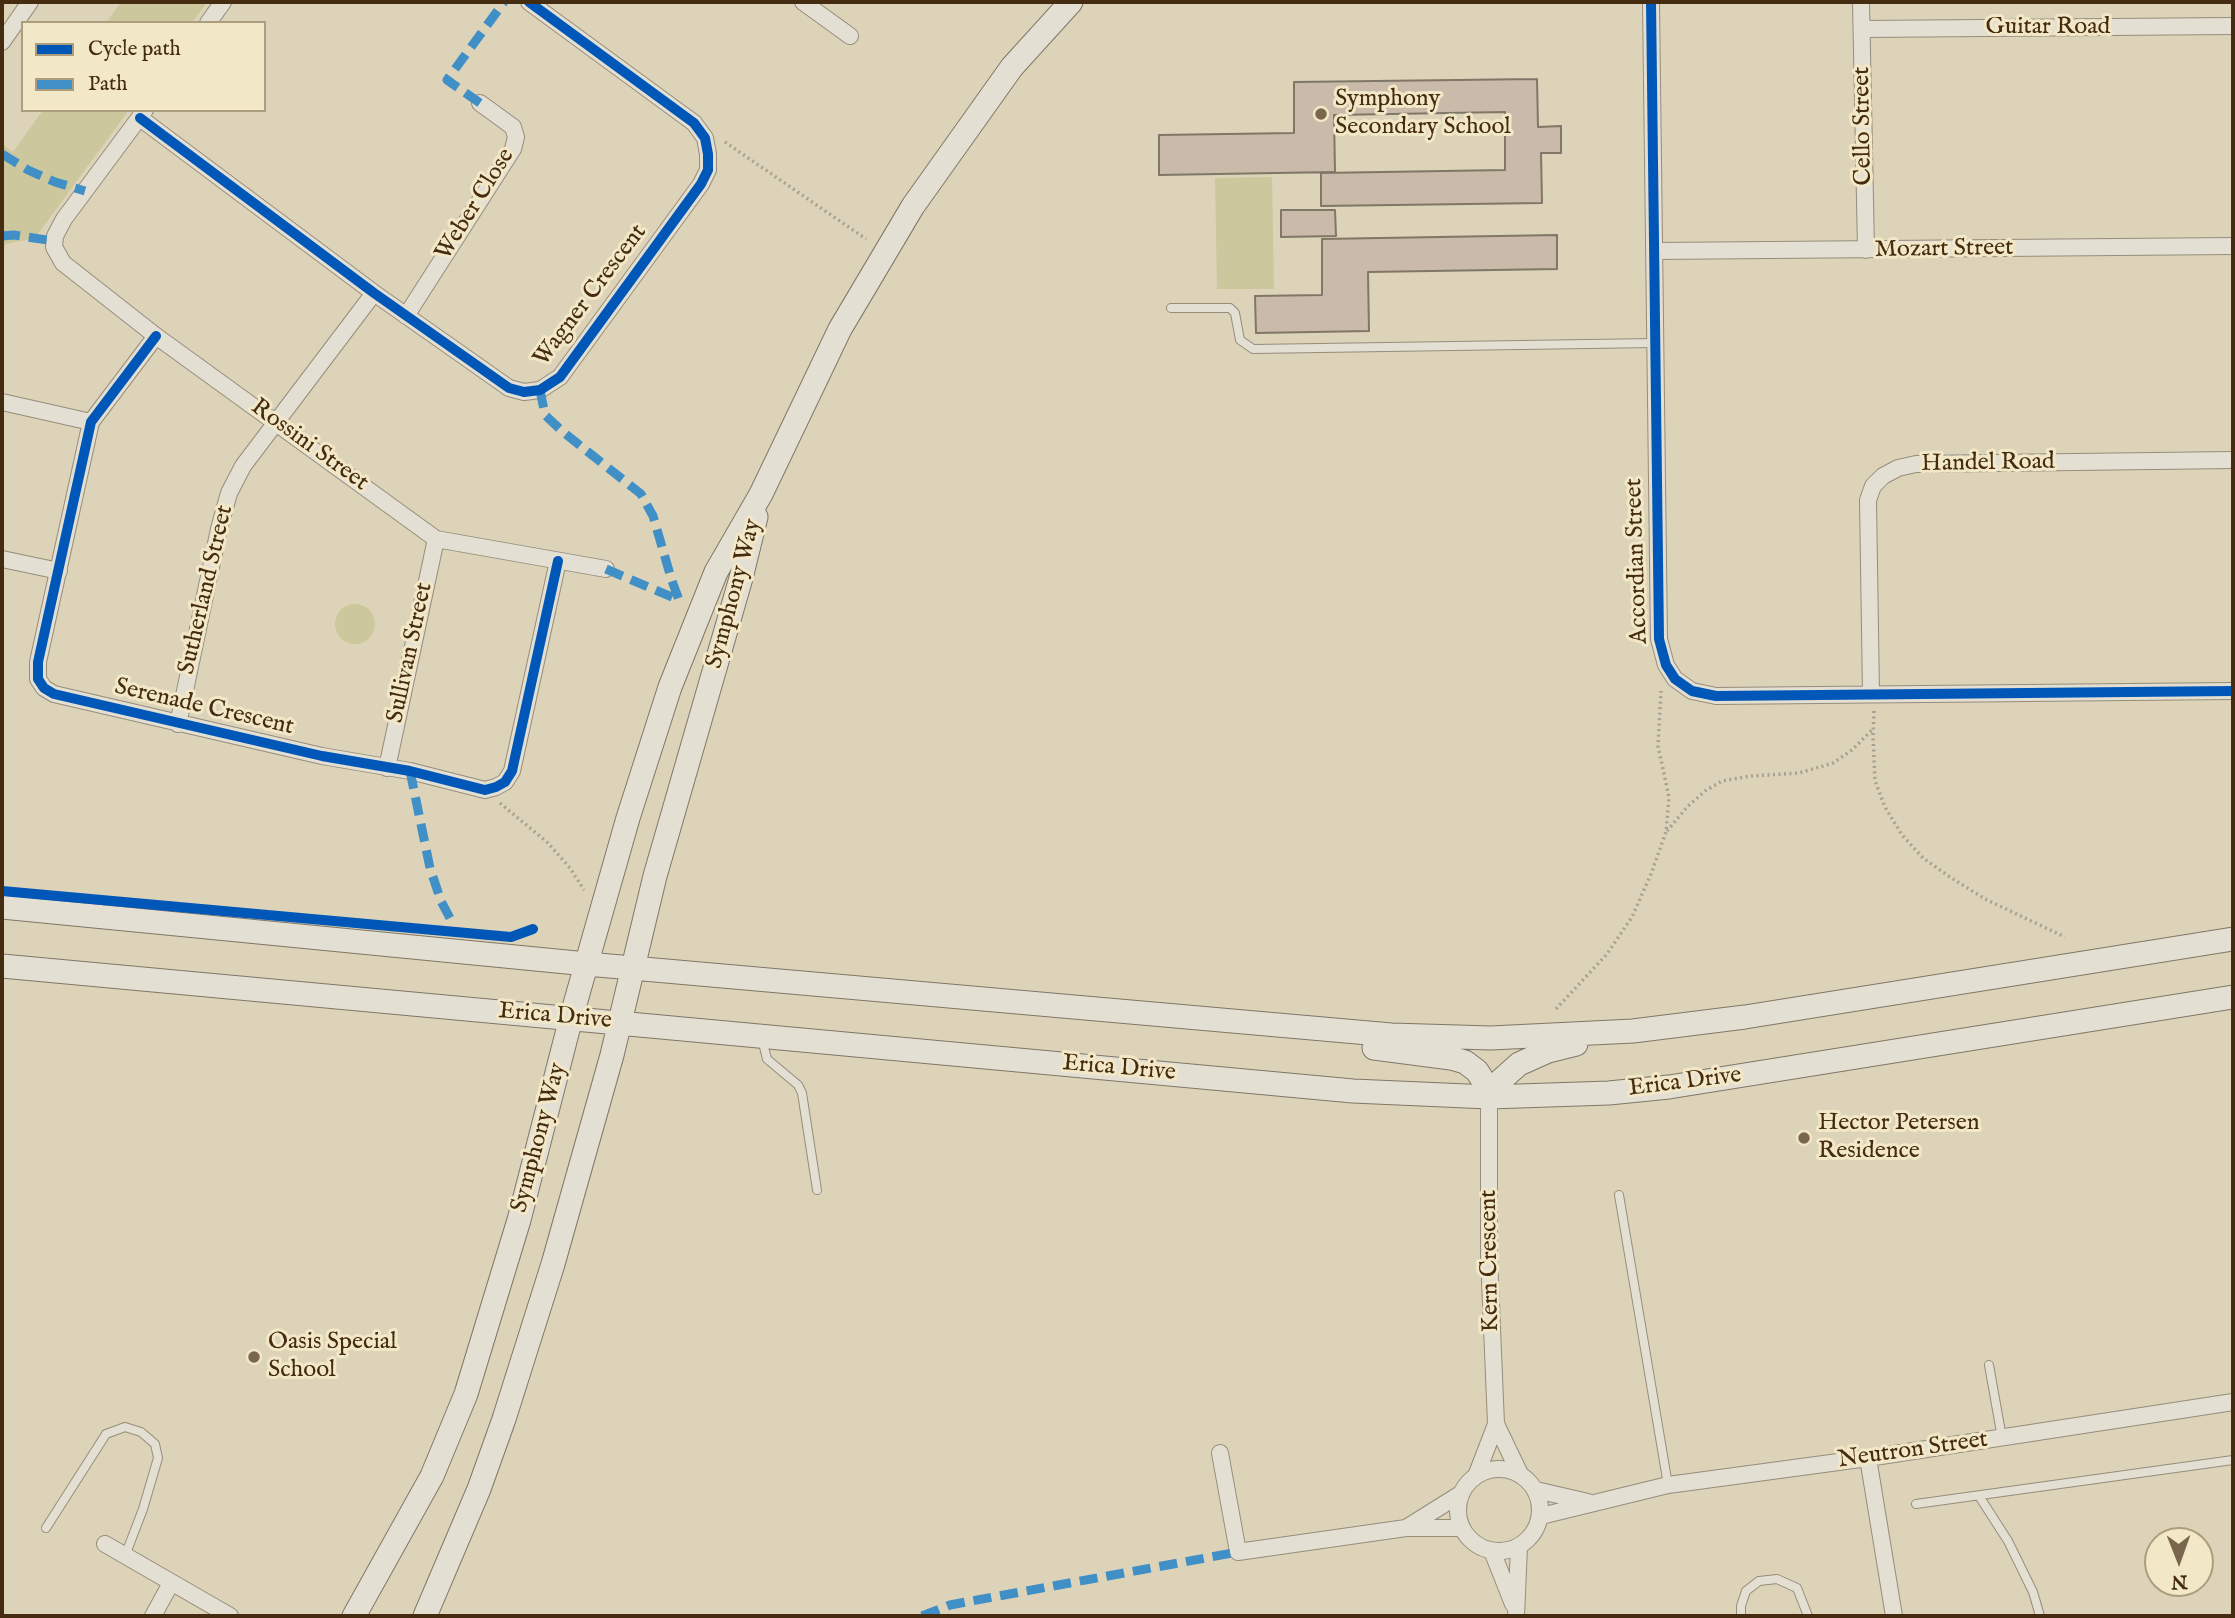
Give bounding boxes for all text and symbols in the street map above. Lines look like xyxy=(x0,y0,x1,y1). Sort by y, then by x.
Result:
street label: Guitar Road xyxy=(1986,14,2110,42)
legend xyxy=(21,21,266,112)
text: Cycle path xyxy=(88,36,181,63)
street label: Cello Street xyxy=(1849,66,1879,186)
text: Path xyxy=(88,71,127,98)
place label: Symphony Secondary School xyxy=(1335,86,1511,142)
marker: Symphony Secondary School xyxy=(1313,106,1329,122)
street label: Weber Close xyxy=(430,144,522,266)
street label: Wagner Crescent xyxy=(528,219,654,373)
street label: Mozart Street xyxy=(1874,234,2014,266)
street label: Rossini Street xyxy=(245,394,373,498)
street label: Handel Road xyxy=(1921,448,2055,480)
street label: Accordian Street xyxy=(1621,478,1655,644)
street label: Sutherland Street xyxy=(174,503,240,677)
street label: Symphony Way xyxy=(701,516,769,672)
street label: Sullivan Street xyxy=(382,580,440,726)
street label: Serenade Crescent xyxy=(112,673,296,743)
street label: Erica Drive xyxy=(497,998,613,1036)
street label: Erica Drive xyxy=(1061,1050,1177,1088)
street label: Symphony Way xyxy=(506,1060,574,1216)
street label: Erica Drive xyxy=(1627,1062,1743,1104)
place label: Hector Petersen Residence xyxy=(1818,1110,1980,1166)
marker: Hector Petersen Residence xyxy=(1796,1130,1812,1146)
street label: Kern Crescent xyxy=(1475,1189,1507,1333)
place label: Oasis Special School xyxy=(268,1329,397,1385)
marker: Oasis Special School xyxy=(246,1349,262,1365)
street label: Neutron Street xyxy=(1836,1426,1990,1476)
north arrow xyxy=(2144,1527,2214,1597)
text: N xyxy=(2171,1569,2188,1593)

